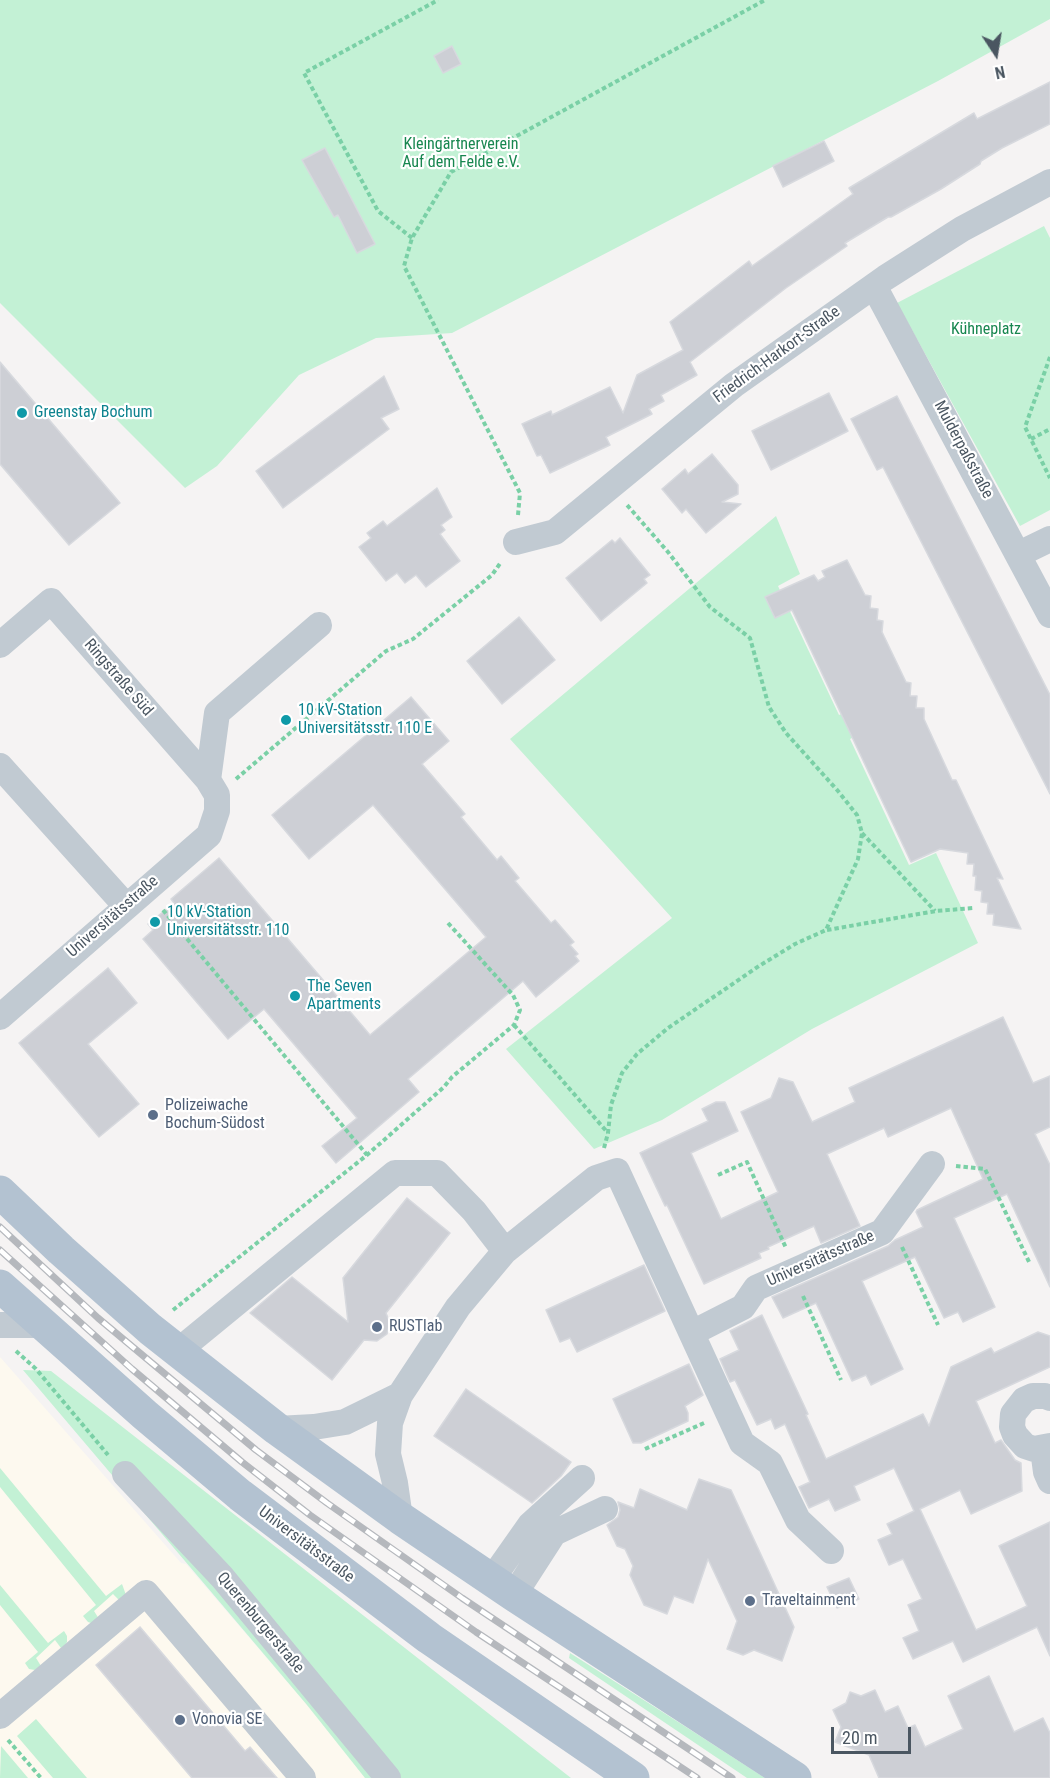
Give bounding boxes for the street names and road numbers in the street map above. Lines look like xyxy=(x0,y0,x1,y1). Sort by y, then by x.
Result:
street label: Friedrich-Harkort-Straße xyxy=(710,303,844,407)
street label: Mulderpaßstraße xyxy=(929,398,997,502)
street label: Ringstraße Süd xyxy=(79,636,157,720)
street label: Universitätsstraße xyxy=(63,872,163,962)
street label: Universitätsstraße xyxy=(765,1227,877,1291)
street label: Universitätsstraße xyxy=(254,1503,358,1587)
street label: Querenburgerstraße xyxy=(212,1569,308,1677)

